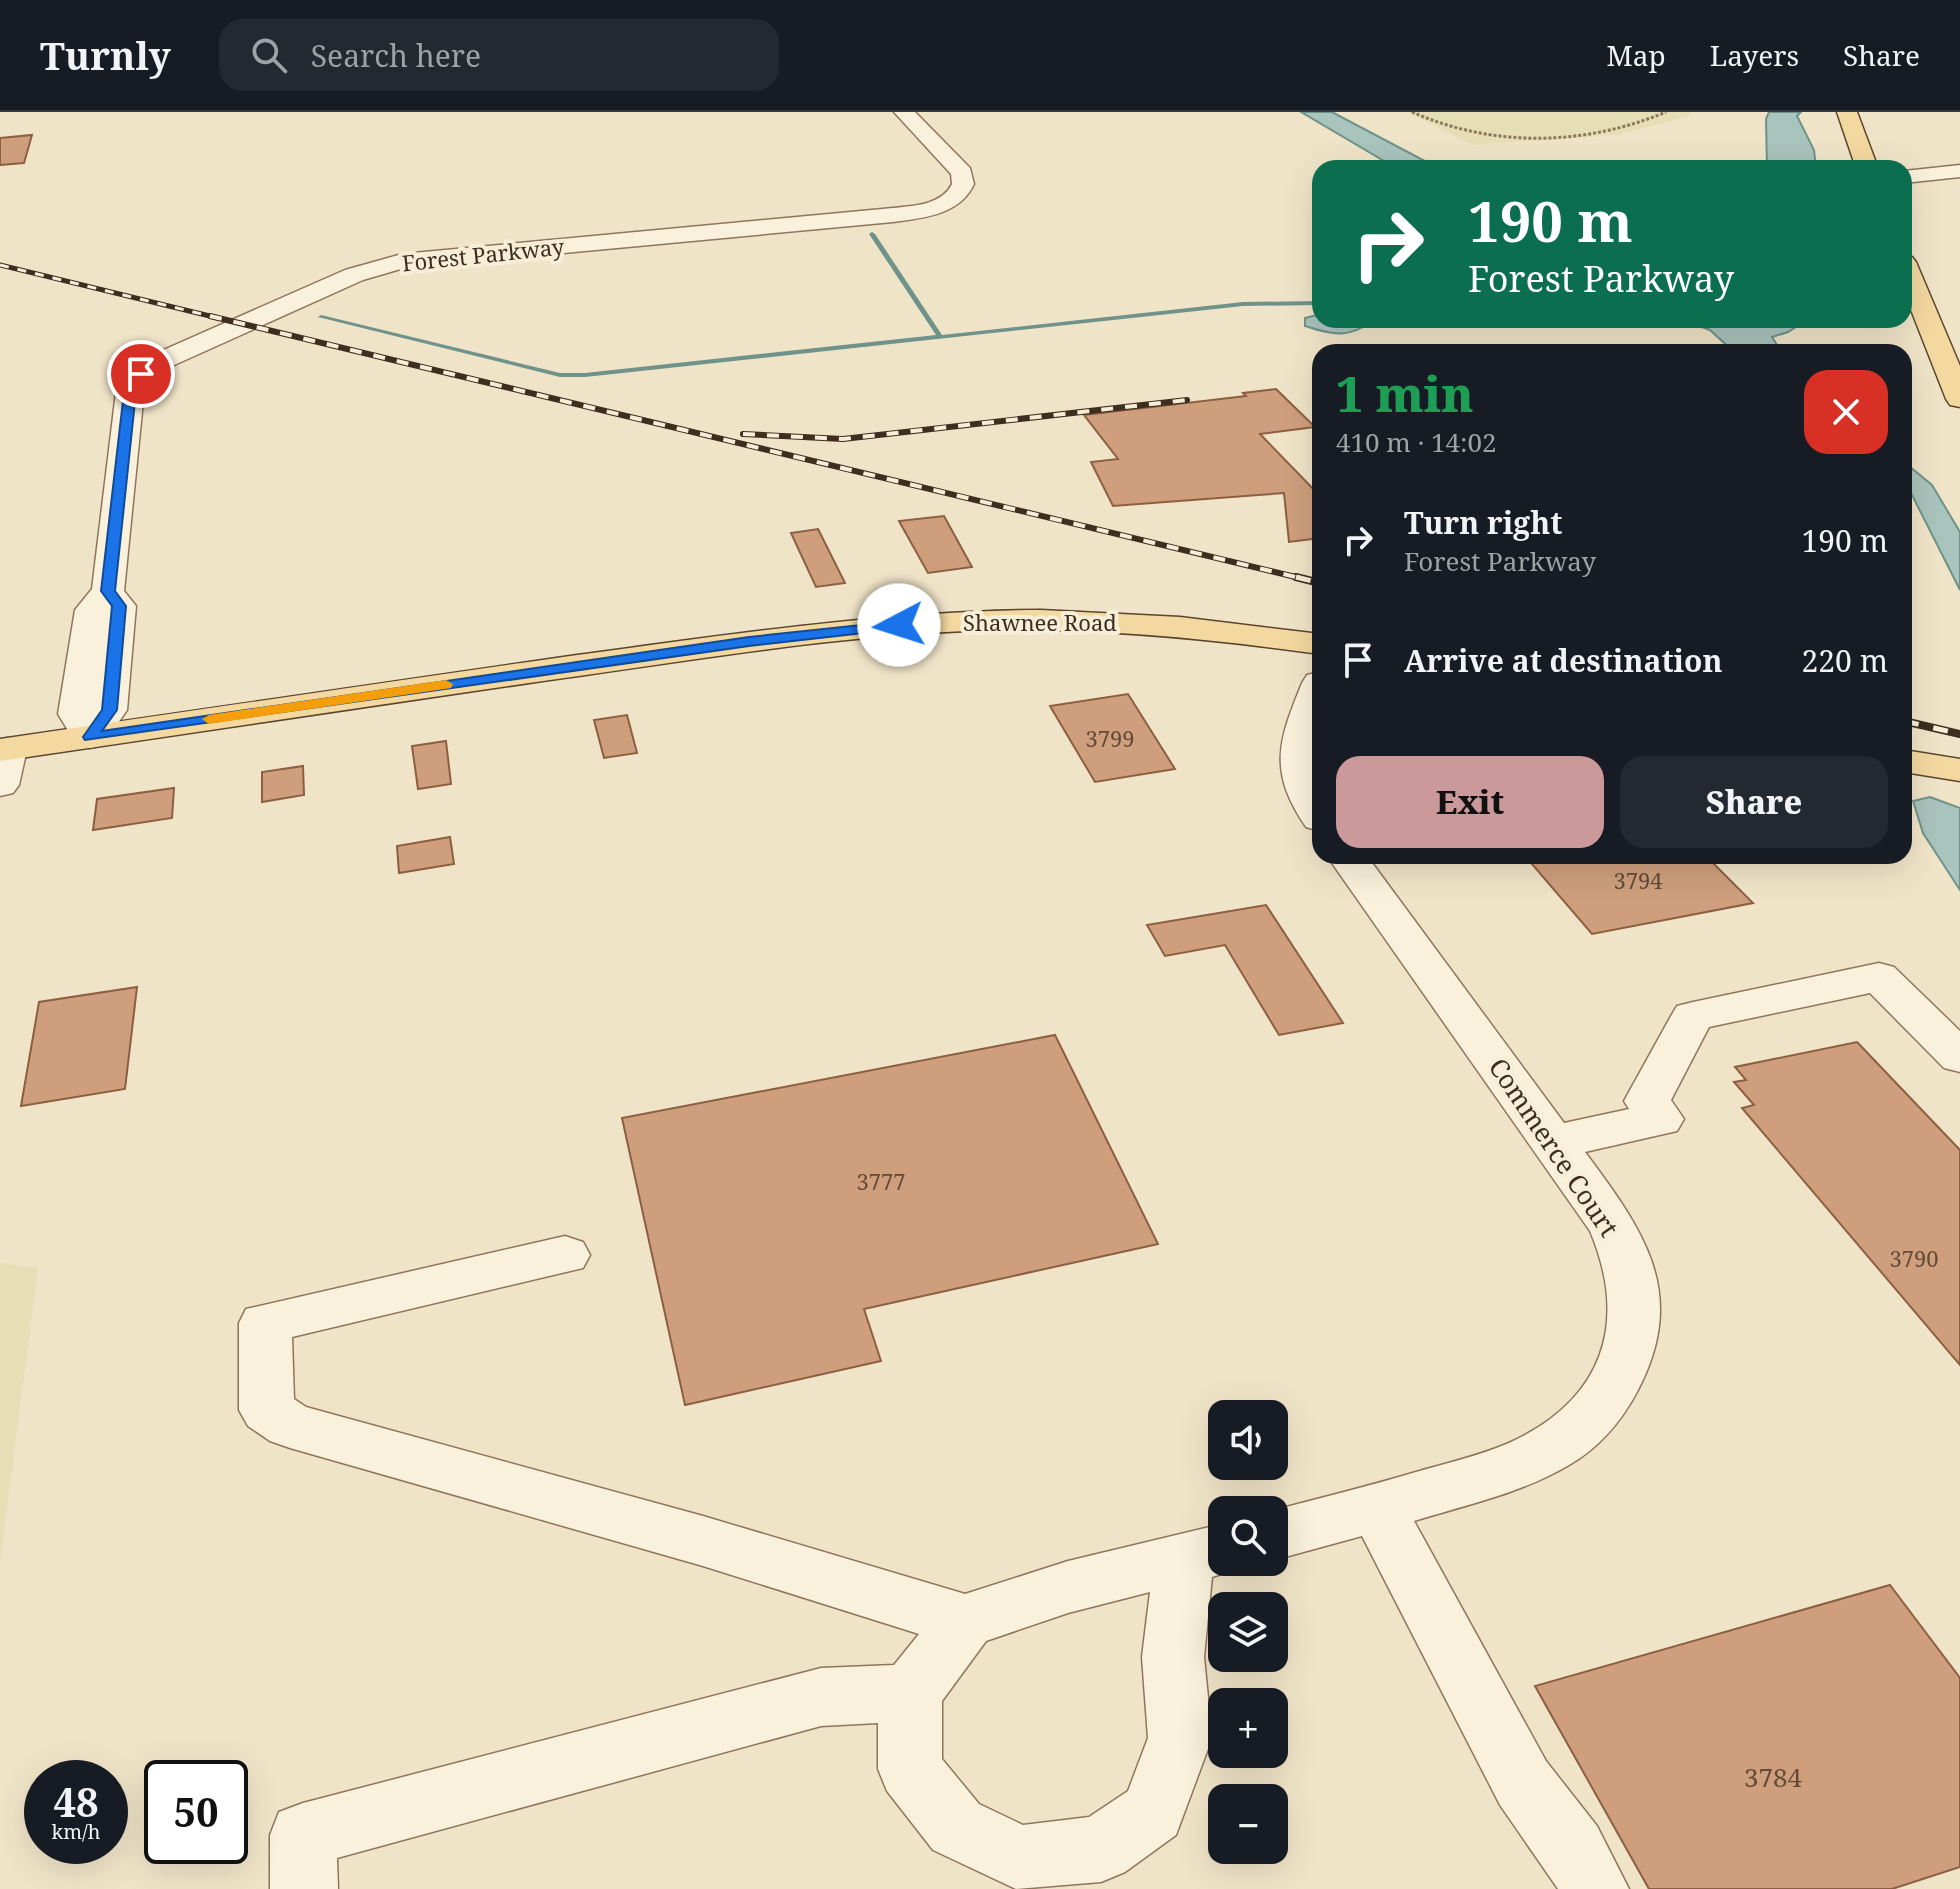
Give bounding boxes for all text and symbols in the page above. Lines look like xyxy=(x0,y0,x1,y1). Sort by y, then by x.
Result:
search box xyxy=(219,19,779,91)
text: Turnly xyxy=(40,29,171,81)
icon: search xyxy=(247,33,291,77)
text: Search here xyxy=(311,35,481,76)
text: Map xyxy=(1607,36,1666,74)
text: Layers xyxy=(1710,36,1799,74)
text: Share xyxy=(1843,36,1920,74)
text: 190 m xyxy=(1468,182,1633,258)
icon: right xyxy=(1336,192,1440,296)
street label: Forest Parkway xyxy=(401,231,566,277)
text: Forest Parkway xyxy=(1468,254,1734,303)
pin xyxy=(107,340,175,408)
icon: arrive xyxy=(119,352,163,396)
text: 1 min xyxy=(1336,361,1474,426)
button: close xyxy=(1804,370,1888,454)
text: 410 m · 14:02 xyxy=(1336,424,1497,460)
text: Turn right xyxy=(1404,502,1562,543)
icon: right xyxy=(1336,518,1380,562)
text: 190 m xyxy=(1802,520,1888,561)
text: Forest Parkway xyxy=(1404,543,1596,579)
position arrow xyxy=(857,583,941,667)
street label: Shawnee Road xyxy=(963,607,1117,637)
icon: arrive xyxy=(1336,638,1380,682)
text: Arrive at destination xyxy=(1404,640,1723,681)
text: 220 m xyxy=(1802,640,1888,681)
house number: 3799 xyxy=(1085,723,1135,753)
button: Exit xyxy=(1336,756,1604,848)
button: Share xyxy=(1620,756,1888,848)
house number: 3794 xyxy=(1613,865,1663,895)
street label: Commerce Court xyxy=(1481,1050,1627,1244)
house number: 3777 xyxy=(856,1166,906,1196)
house number: 3790 xyxy=(1889,1243,1939,1273)
map controls xyxy=(1208,1400,1288,1864)
button: sound xyxy=(1208,1400,1288,1480)
button: search xyxy=(1208,1496,1288,1576)
button: layers xyxy=(1208,1592,1288,1672)
button: + xyxy=(1208,1688,1288,1768)
house number: 3784 xyxy=(1744,1759,1803,1795)
speed limit sign: 50 xyxy=(144,1760,248,1864)
text: 48 xyxy=(53,1774,99,1829)
button: − xyxy=(1208,1784,1288,1864)
text: km/h xyxy=(51,1818,101,1845)

